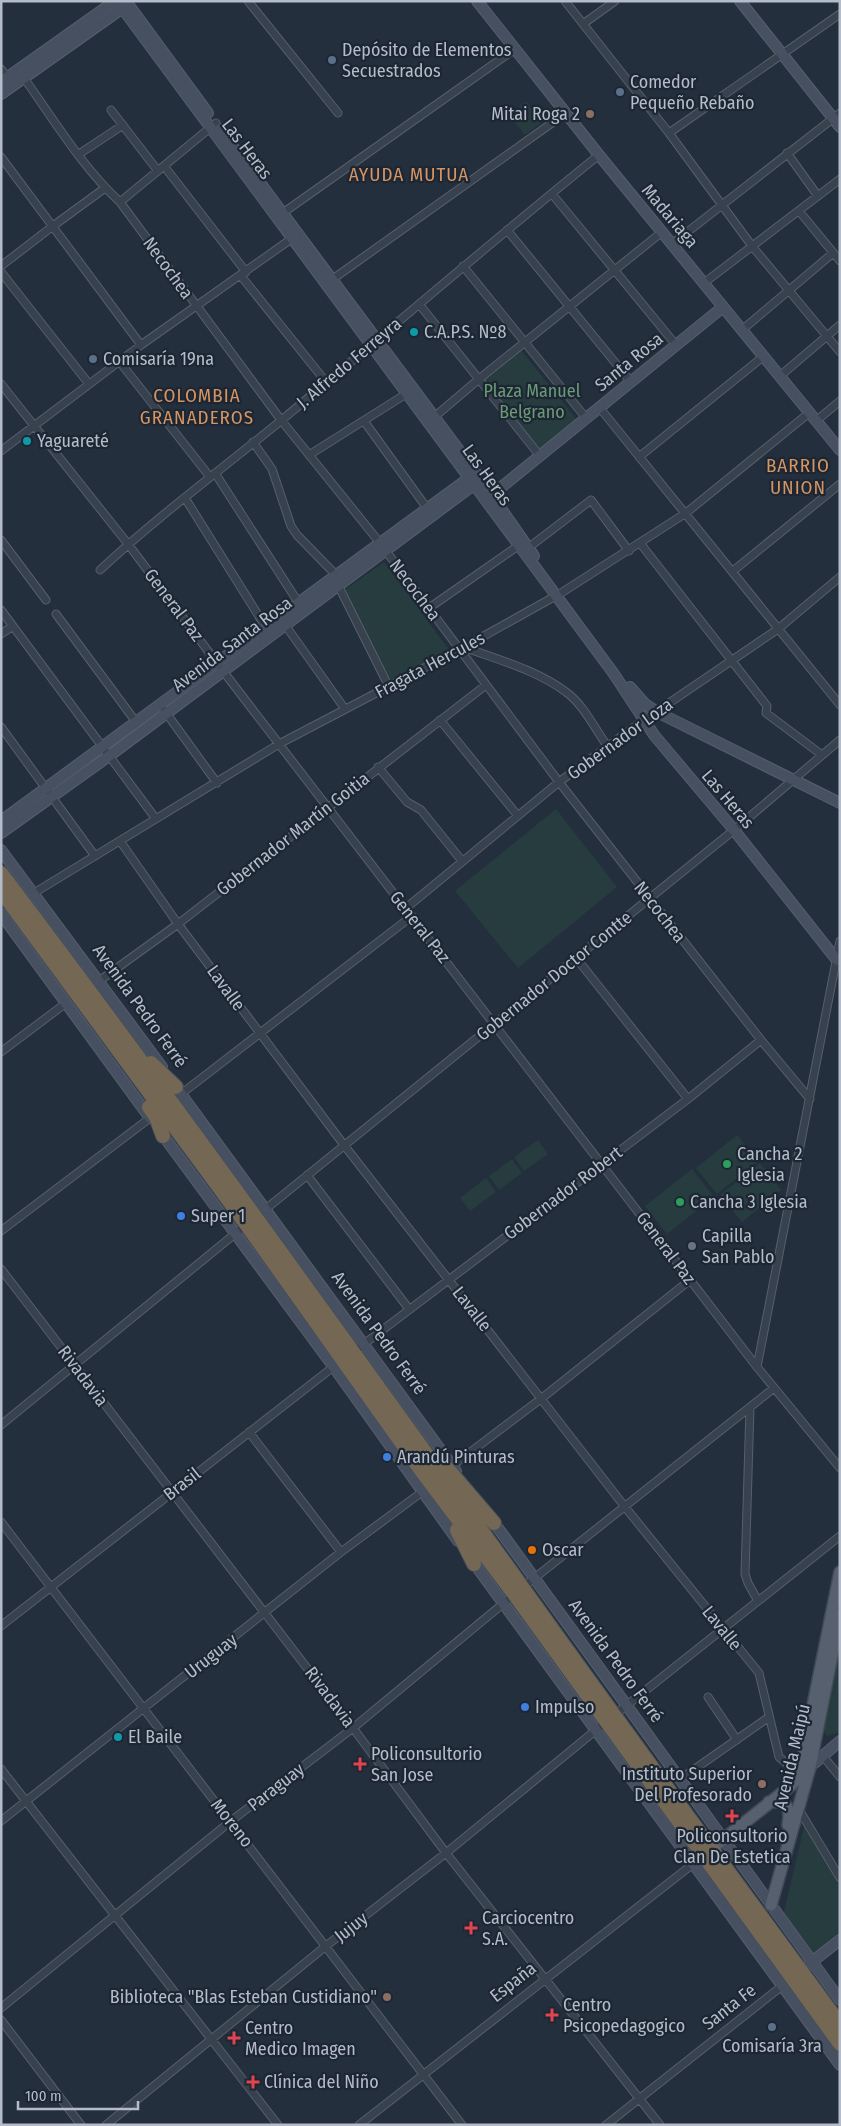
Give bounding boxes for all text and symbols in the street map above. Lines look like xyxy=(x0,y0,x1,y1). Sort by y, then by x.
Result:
place label: Depósito de Elementos Secuestrados xyxy=(342,39,512,82)
marker: Depósito de Elementos Secuestrados xyxy=(326,54,338,66)
place label: Comedor Pequeño Rebaño xyxy=(630,71,755,114)
marker: Comedor Pequeño Rebaño xyxy=(614,86,626,98)
place label: Mitai Roga 2 xyxy=(491,103,580,125)
marker: Mitai Roga 2 xyxy=(584,108,596,120)
street label: Las Heras xyxy=(217,114,277,184)
district label: AYUDA MUTUA xyxy=(349,163,469,186)
street label: Madariaga xyxy=(637,180,703,253)
street label: Necochea xyxy=(138,233,198,303)
street label: J. Alfredo Ferreyra xyxy=(292,313,406,413)
place label: C.A.P.S. Nº8 xyxy=(424,321,507,343)
marker: C.A.P.S. Nº8 xyxy=(408,326,420,338)
street label: Santa Rosa xyxy=(590,328,668,396)
place label: Comisaría 19na xyxy=(103,348,214,370)
marker: Comisaría 19na xyxy=(87,353,99,365)
park label: Plaza Manuel Belgrano xyxy=(484,380,581,423)
district label: COLOMBIA GRANADEROS xyxy=(140,384,254,429)
place label: Yaguareté xyxy=(37,430,109,452)
marker: Yaguareté xyxy=(21,435,33,447)
street label: Las Heras xyxy=(457,440,517,510)
district label: BARRIO UNION xyxy=(766,454,830,499)
street label: Necochea xyxy=(385,555,445,625)
street label: General Paz xyxy=(140,564,208,646)
street label: Avenida Santa Rosa xyxy=(168,592,296,696)
street label: Fragata Hercules xyxy=(371,627,489,703)
street label: Gobernador Loza xyxy=(563,693,677,785)
street label: Las Heras xyxy=(697,765,759,833)
street label: Gobernador Martín Goitia xyxy=(212,767,374,901)
street label: Necochea xyxy=(629,877,691,947)
street label: General Paz xyxy=(385,887,455,967)
street label: Gobernador Doctor Contte xyxy=(472,906,636,1046)
street label: Avenida Pedro Ferré xyxy=(88,940,192,1072)
street label: Lavalle xyxy=(202,961,250,1015)
street label: Gobernador Robert xyxy=(500,1141,626,1245)
place label: Cancha 2 Iglesia xyxy=(737,1143,803,1186)
marker: Cancha 2 Iglesia xyxy=(721,1158,733,1170)
place label: Cancha 3 Iglesia xyxy=(690,1191,808,1213)
marker: Cancha 3 Iglesia xyxy=(674,1196,686,1208)
place label: Super 1 xyxy=(191,1205,245,1227)
street label: General Paz xyxy=(632,1207,700,1289)
marker: Super 1 xyxy=(175,1210,187,1222)
place label: Capilla San Pablo xyxy=(702,1225,774,1268)
marker: Capilla San Pablo xyxy=(686,1240,698,1252)
street label: Avenida Pedro Ferré xyxy=(327,1267,431,1399)
street label: Lavalle xyxy=(448,1282,496,1336)
street label: Rivadavia xyxy=(53,1341,113,1411)
place label: Arandú Pinturas xyxy=(397,1446,515,1468)
marker: Arandú Pinturas xyxy=(381,1451,393,1463)
street label: Brasil xyxy=(159,1462,205,1505)
place label: Oscar xyxy=(542,1539,584,1561)
marker: Oscar xyxy=(526,1544,538,1556)
street label: Avenida Pedro Ferré xyxy=(564,1595,668,1727)
street label: Lavalle xyxy=(697,1601,747,1655)
street label: Uruguay xyxy=(180,1629,242,1683)
street label: Rivadavia xyxy=(300,1662,360,1732)
place label: Impulso xyxy=(535,1696,594,1718)
marker: Impulso xyxy=(519,1701,531,1713)
street label: Avenida Maipú xyxy=(769,1702,815,1812)
place label: El Baile xyxy=(128,1726,182,1748)
marker: El Baile xyxy=(112,1731,124,1743)
place label: Policonsultorio San Jose xyxy=(371,1743,482,1786)
marker: Policonsultorio San Jose xyxy=(353,1757,367,1771)
street label: Paraguay xyxy=(243,1758,309,1816)
place label: Instituto Superior Del Profesorado xyxy=(622,1763,753,1806)
marker: Instituto Superior Del Profesorado xyxy=(756,1778,768,1790)
street label: Moreno xyxy=(206,1794,258,1852)
marker: Policonsultorio Clan De Estetica xyxy=(725,1809,739,1823)
place label: Policonsultorio Clan De Estetica xyxy=(673,1825,791,1868)
street label: Jujuy xyxy=(330,1907,372,1947)
place label: Carciocentro S.A. xyxy=(482,1907,574,1950)
marker: Carciocentro S.A. xyxy=(464,1921,478,1935)
street label: España xyxy=(486,1957,541,2007)
street label: Santa Fe xyxy=(698,1979,760,2035)
place label: Biblioteca "Blas Esteban Custidiano" xyxy=(110,1986,377,2008)
marker: Biblioteca "Blas Esteban Custidiano" xyxy=(381,1991,393,2003)
place label: Centro Psicopedagogico xyxy=(563,1994,685,2037)
marker: Centro Psicopedagogico xyxy=(545,2008,559,2022)
place label: Centro Medico Imagen xyxy=(245,2017,356,2060)
marker: Comisaría 3ra xyxy=(766,2021,778,2033)
marker: Centro Medico Imagen xyxy=(227,2031,241,2045)
place label: Comisaría 3ra xyxy=(722,2035,822,2057)
place label: Clínica del Niño xyxy=(264,2071,379,2093)
marker: Clínica del Niño xyxy=(246,2075,260,2089)
scale bar xyxy=(18,2078,138,2110)
text: 100 m xyxy=(25,2087,62,2105)

